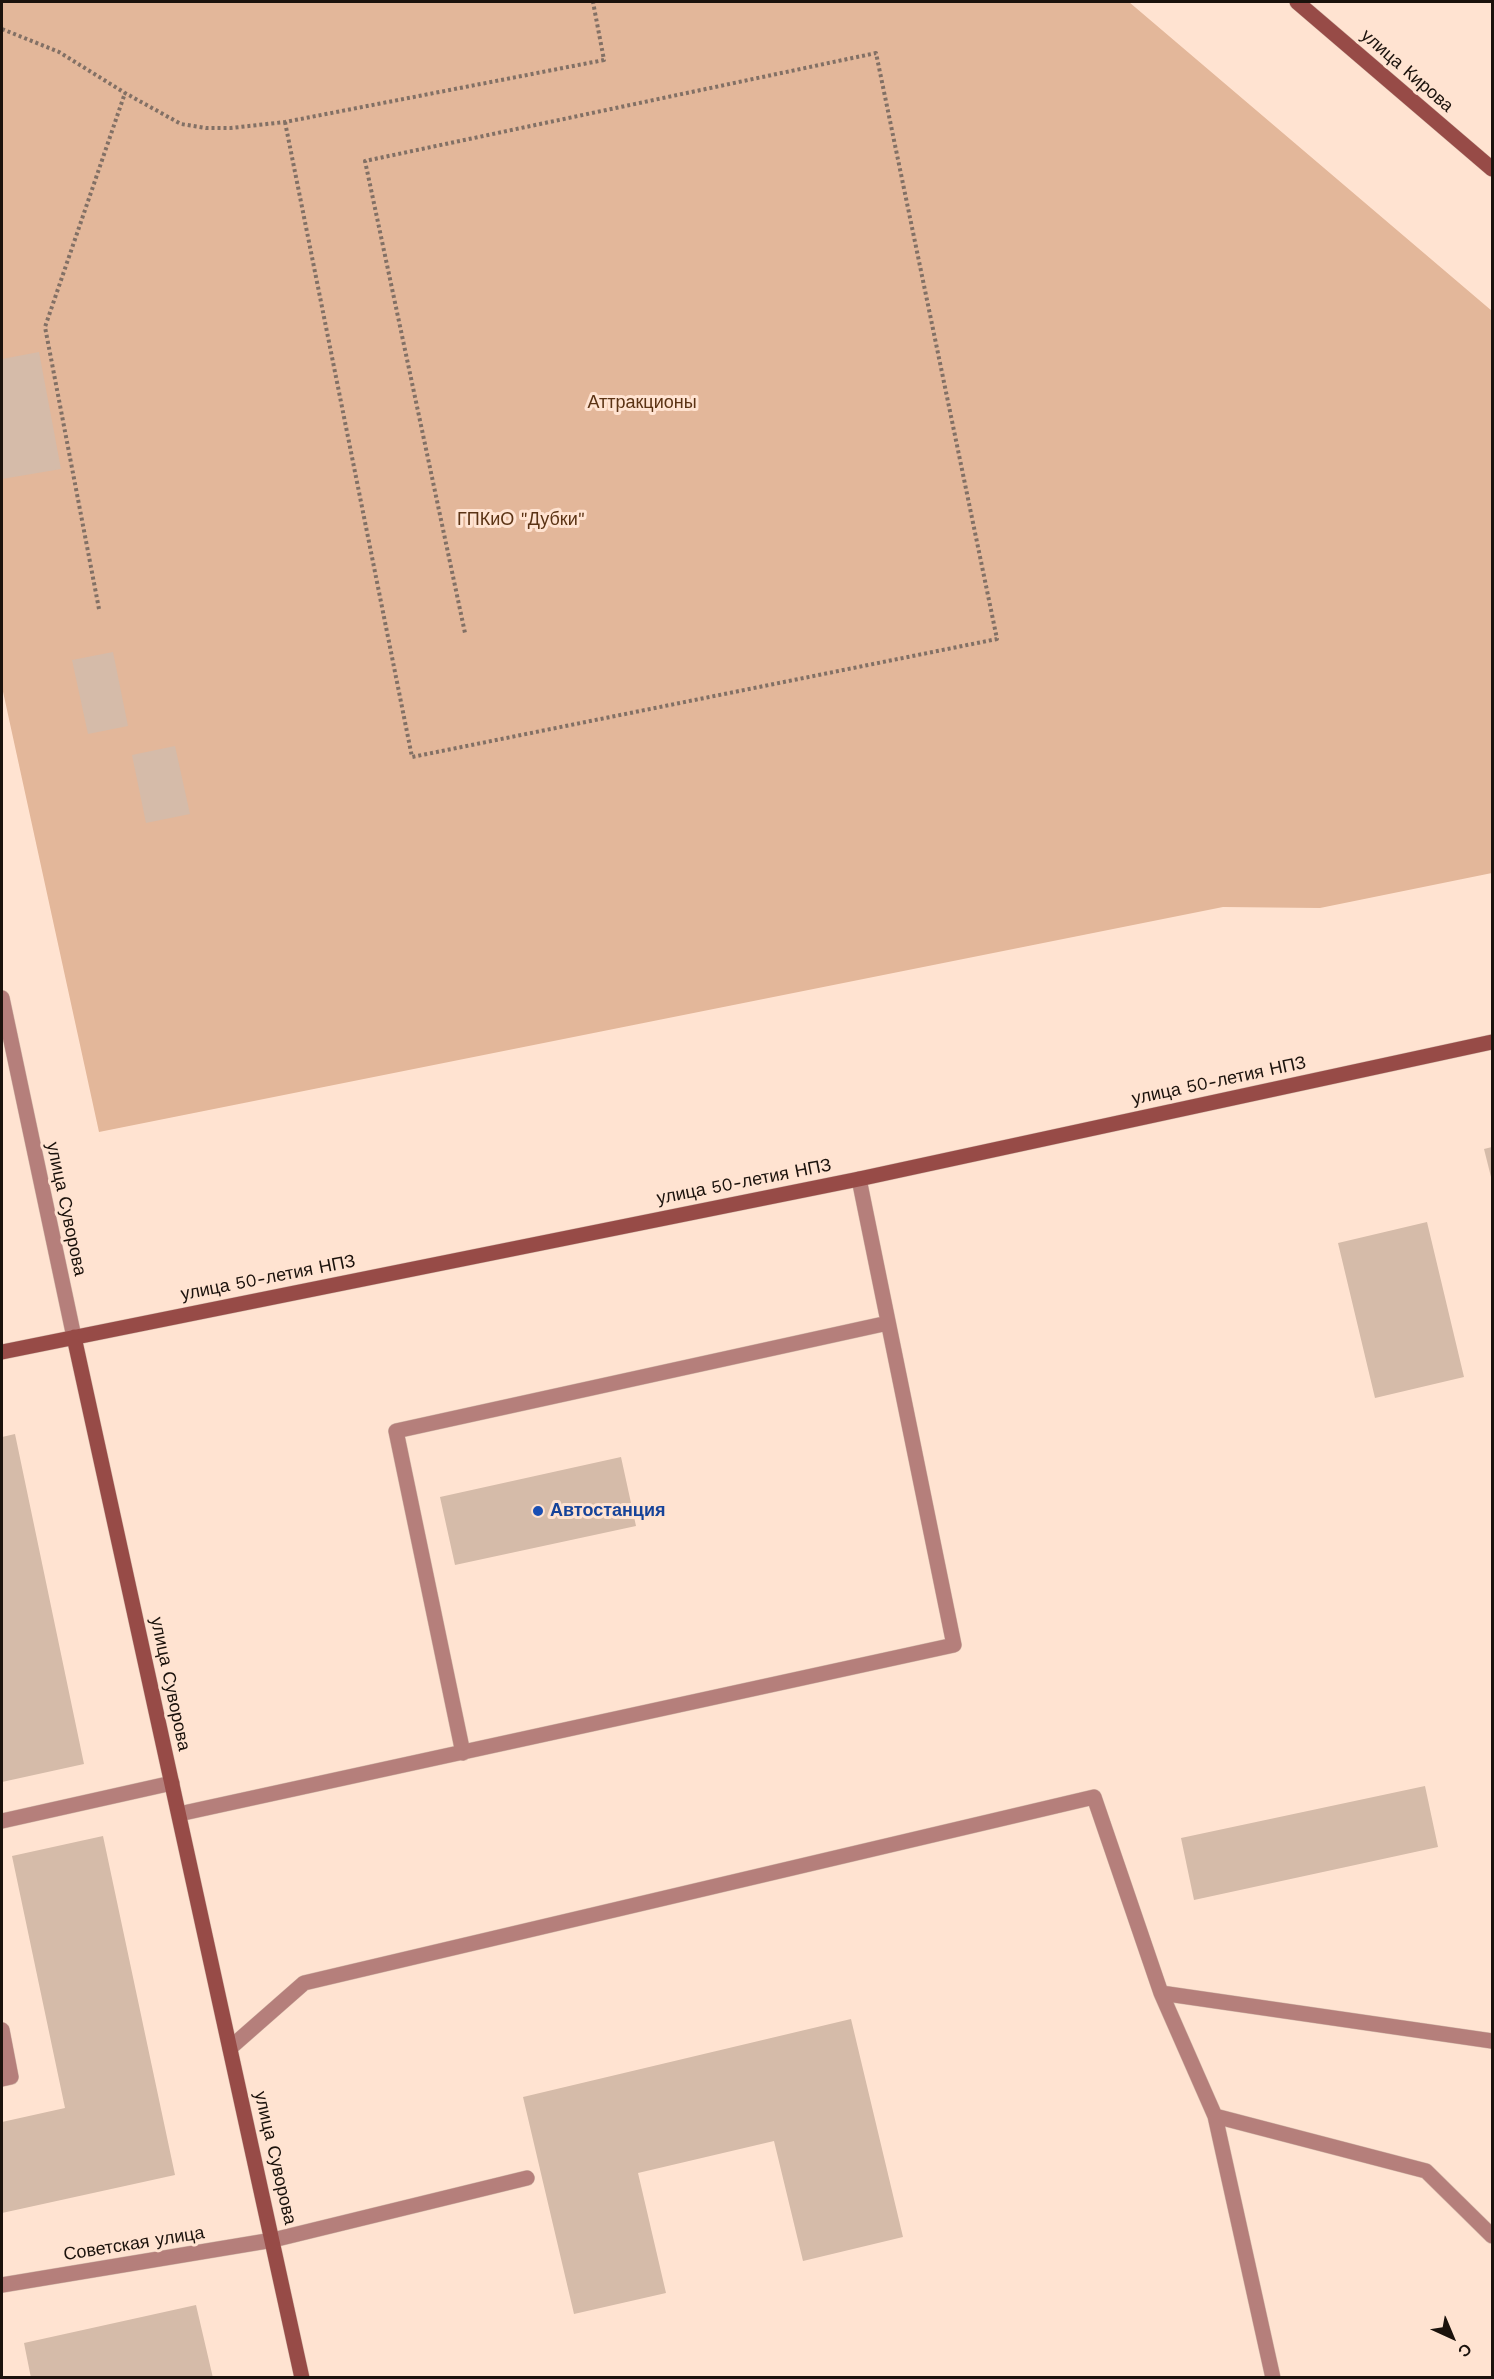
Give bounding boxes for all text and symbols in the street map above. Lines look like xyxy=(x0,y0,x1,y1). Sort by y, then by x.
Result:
street label: улица Кирова xyxy=(1356,25,1458,117)
park label: Аттракционы xyxy=(587,392,697,414)
park label: ГПКиО "Дубки" xyxy=(457,509,585,531)
street label: улица 50-летия НПЗ xyxy=(1130,1052,1308,1110)
street label: улица Суворова xyxy=(41,1140,91,1278)
street label: улица 50-летия НПЗ xyxy=(655,1154,833,1210)
street label: улица 50-летия НПЗ xyxy=(179,1250,357,1306)
place label: Автостанция xyxy=(550,1500,666,1522)
marker: Автостанция xyxy=(531,1504,545,1518)
street label: улица Суворова xyxy=(145,1615,195,1753)
street label: улица Суворова xyxy=(249,2089,301,2227)
street label: Советская улица xyxy=(62,2222,206,2266)
north arrow xyxy=(1422,2307,1482,2367)
text: С xyxy=(1454,2339,1476,2361)

